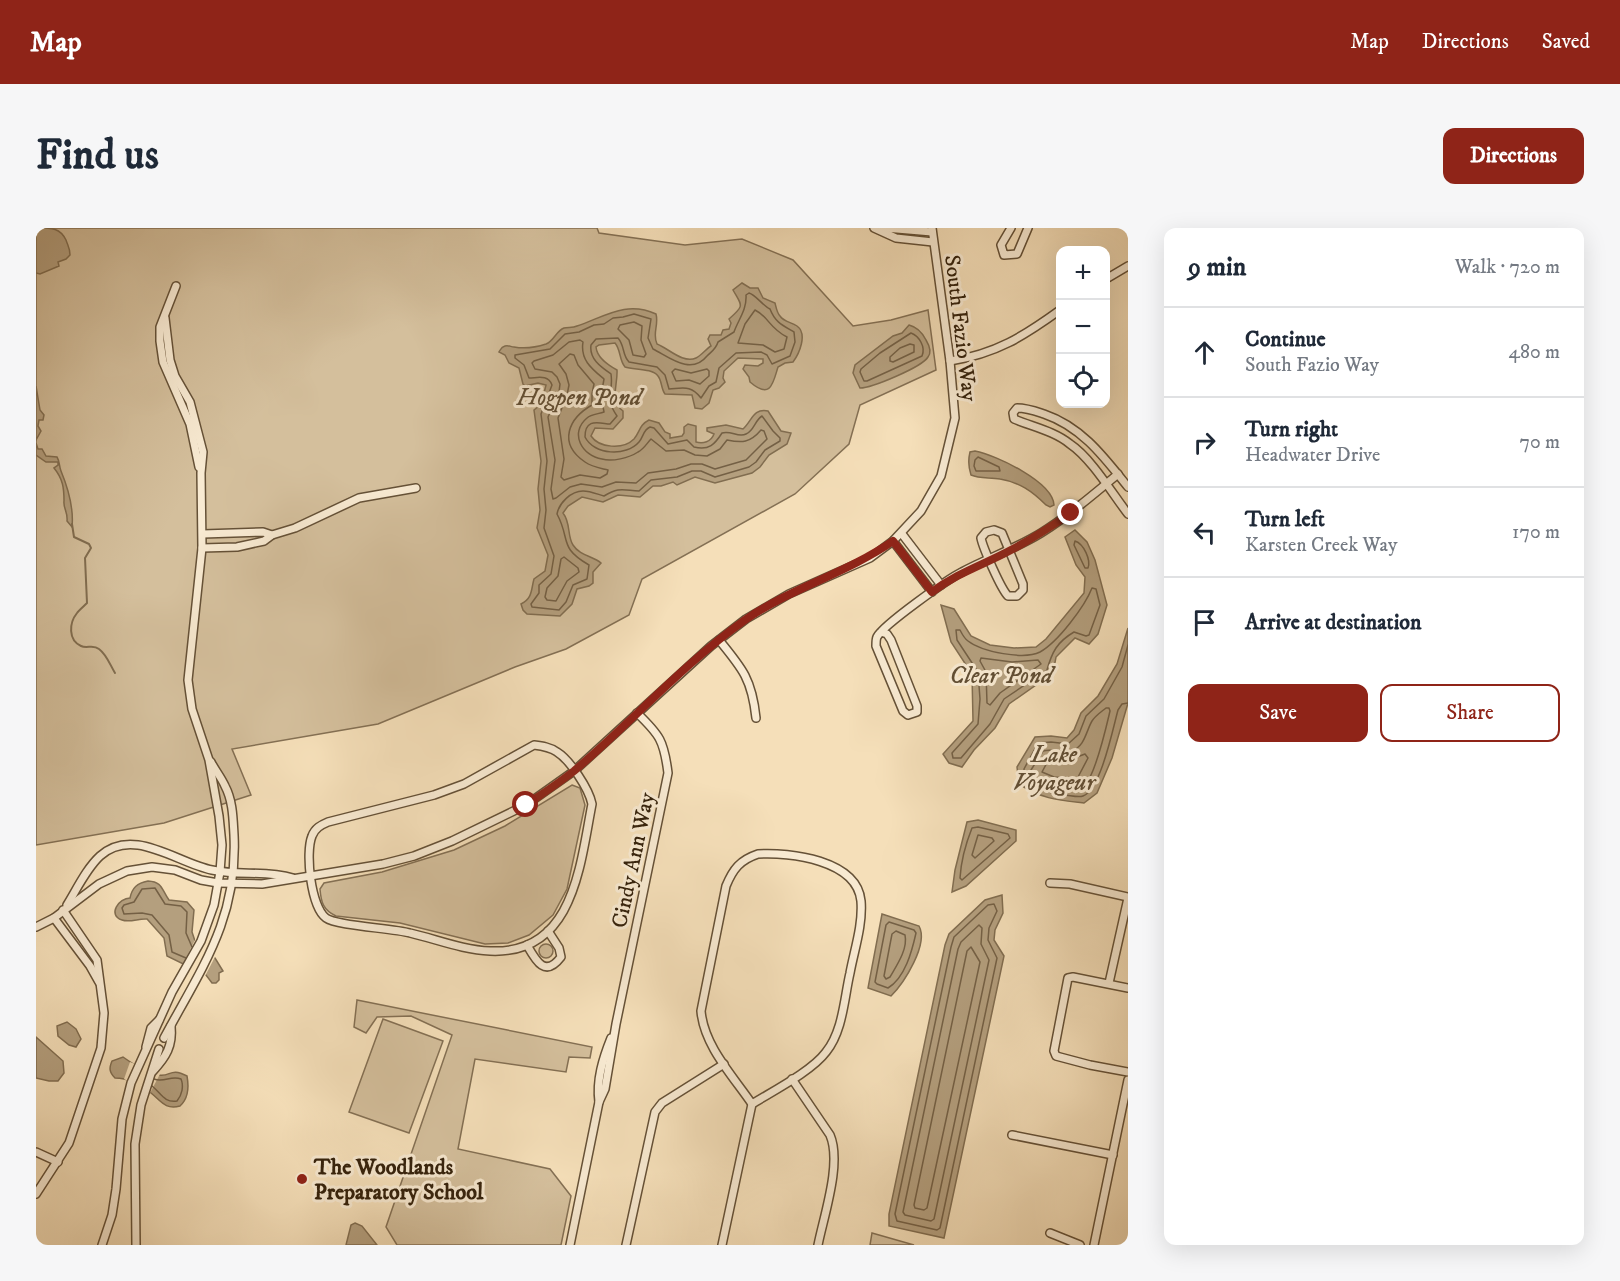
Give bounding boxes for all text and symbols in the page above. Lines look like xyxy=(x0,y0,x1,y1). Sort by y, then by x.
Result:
text: Map xyxy=(30,25,82,60)
text: Map xyxy=(1350,29,1389,55)
text: Directions xyxy=(1422,29,1509,55)
text: Saved xyxy=(1542,29,1590,55)
button: Directions xyxy=(1443,128,1584,184)
text: Find us xyxy=(36,130,159,182)
map controls xyxy=(1056,246,1110,408)
button: + xyxy=(1056,246,1110,300)
text: 9 min xyxy=(1188,251,1246,284)
street label: South Fazio Way xyxy=(938,253,983,404)
text: Walk · 720 m xyxy=(1455,255,1560,280)
button: − xyxy=(1056,300,1110,354)
text: Continue xyxy=(1245,326,1326,353)
icon: ahead xyxy=(1188,336,1221,369)
text: 480 m xyxy=(1508,340,1560,365)
text: South Fazio Way xyxy=(1245,353,1379,378)
button: locate xyxy=(1056,354,1110,408)
water label: Hogpen Pond xyxy=(516,383,645,413)
text: Turn right xyxy=(1245,416,1338,443)
icon: right xyxy=(1188,426,1221,459)
text: 70 m xyxy=(1519,430,1560,455)
text: Headwater Drive xyxy=(1245,443,1380,468)
route end xyxy=(1057,499,1083,525)
text: Turn left xyxy=(1245,506,1325,533)
icon: left xyxy=(1188,516,1221,549)
text: 170 m xyxy=(1512,520,1560,545)
text: Karsten Creek Way xyxy=(1245,533,1398,558)
icon: arrive xyxy=(1188,606,1221,639)
text: Arrive at destination xyxy=(1245,609,1422,636)
water label: Clear Pond xyxy=(949,661,1056,691)
button: Save xyxy=(1188,684,1368,742)
button: Share xyxy=(1380,684,1560,742)
water label: Lake Voyageur xyxy=(1013,740,1097,798)
street label: Cindy Ann Way xyxy=(606,790,661,931)
route start xyxy=(512,791,538,817)
place label: The Woodlands Preparatory School xyxy=(313,1154,484,1206)
marker: The Woodlands Preparatory School xyxy=(295,1172,309,1186)

